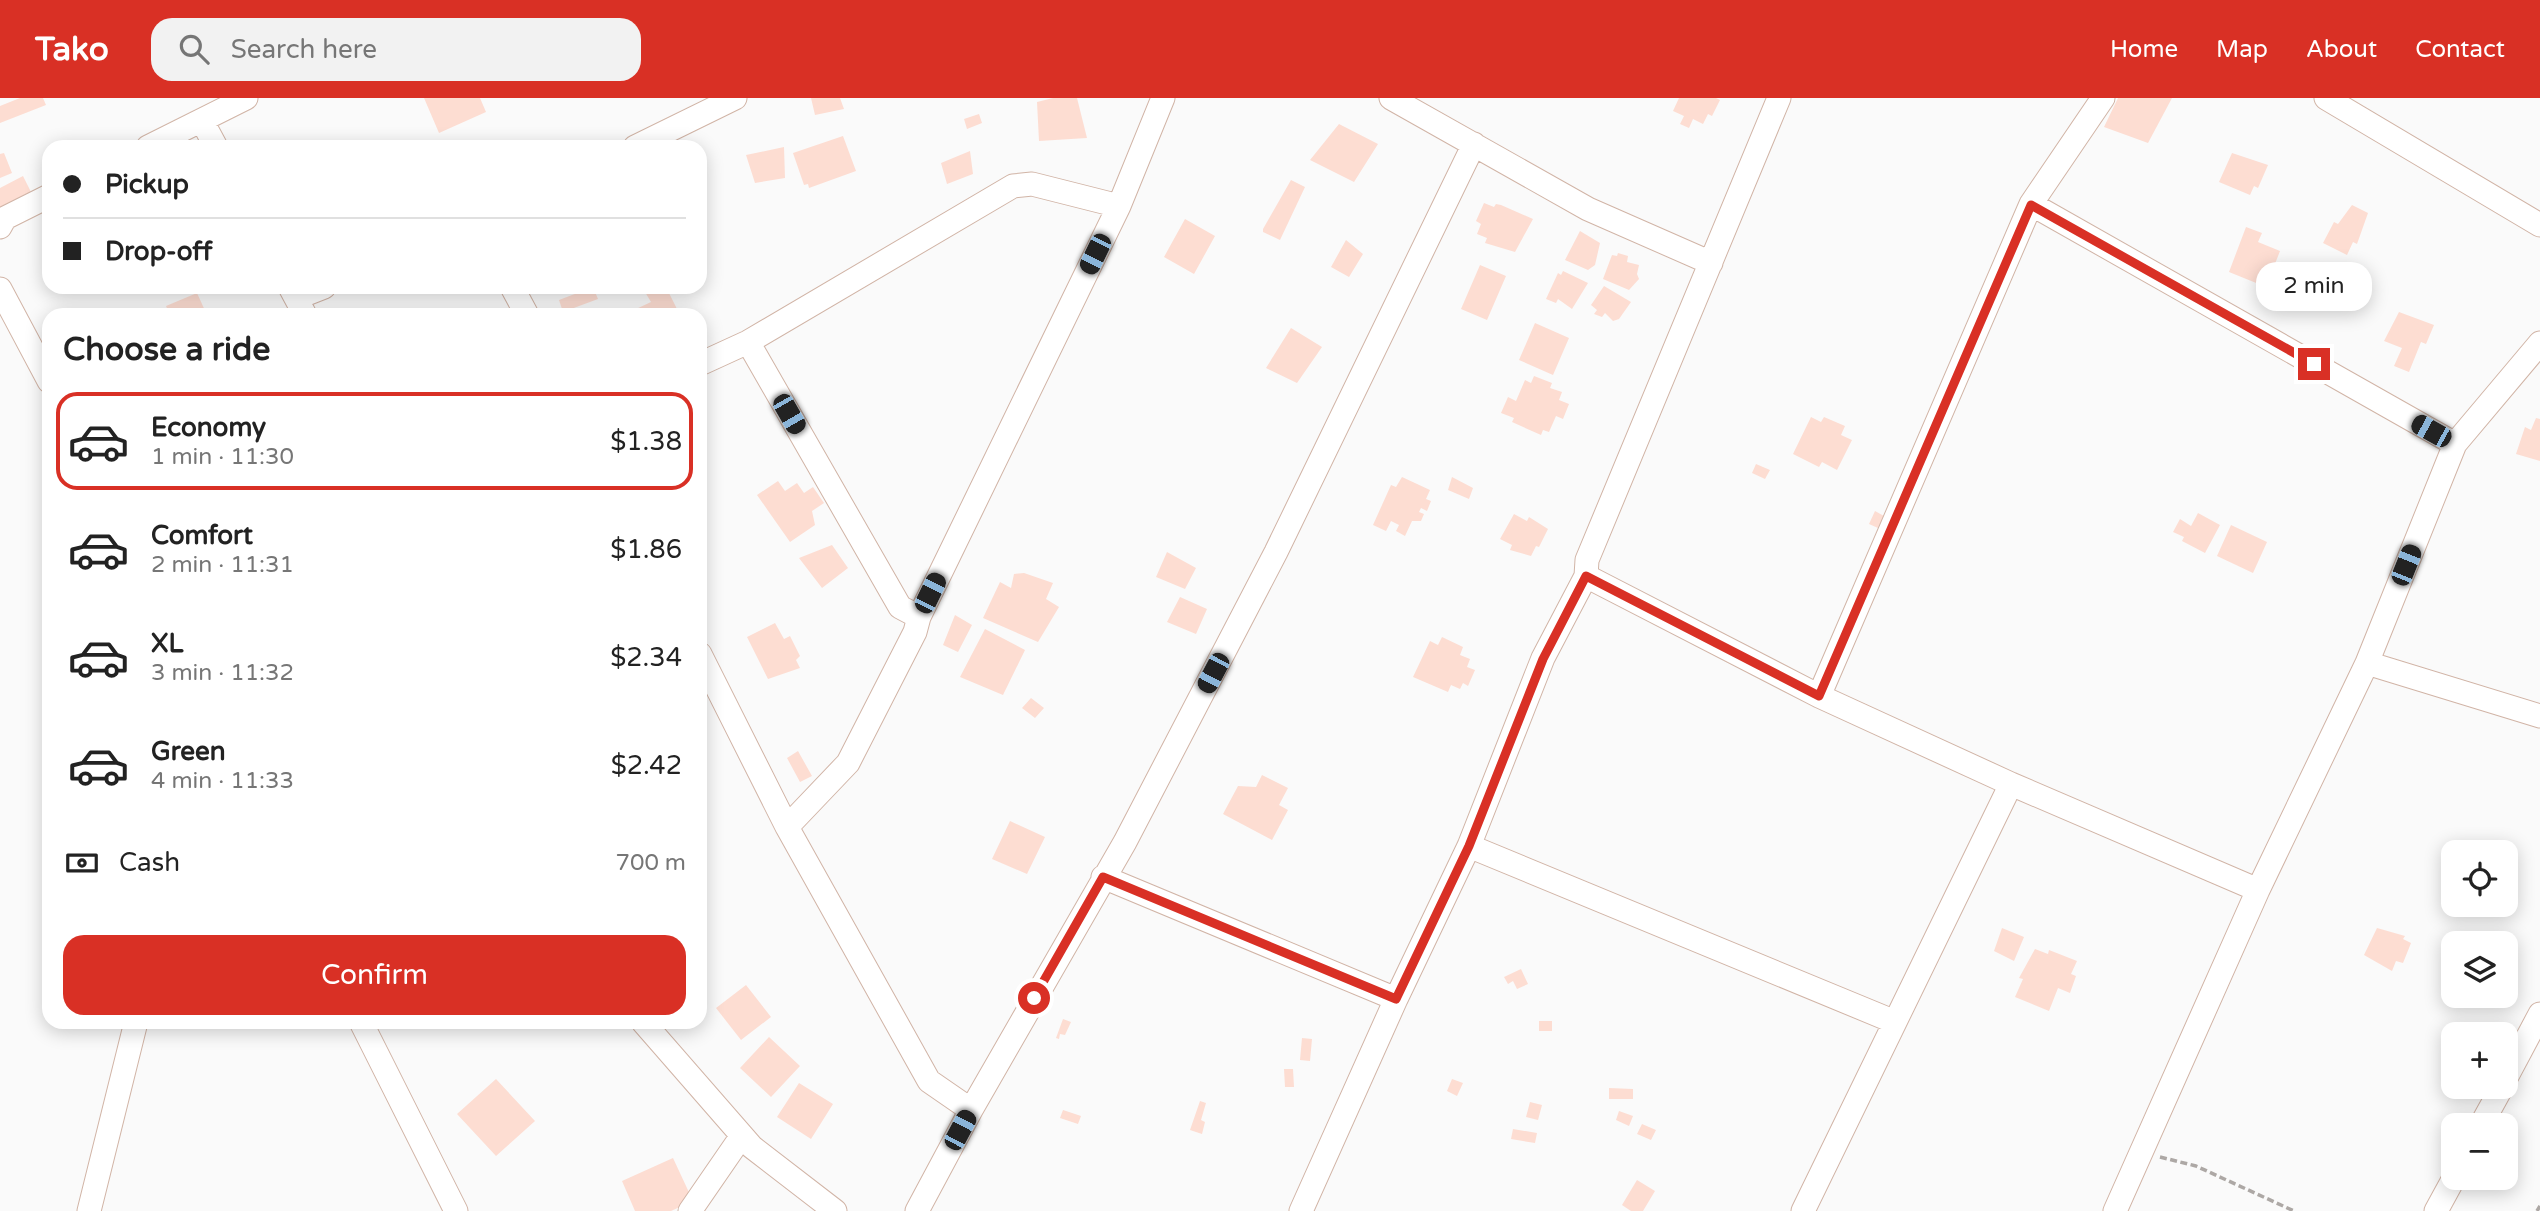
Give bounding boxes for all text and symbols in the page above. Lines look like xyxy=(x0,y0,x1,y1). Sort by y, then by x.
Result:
search box xyxy=(151,18,641,81)
text: Tako xyxy=(35,30,109,69)
icon: search xyxy=(175,30,213,68)
text: Search here xyxy=(231,34,377,65)
text: Home xyxy=(2110,35,2178,64)
text: Map xyxy=(2216,35,2268,64)
text: About xyxy=(2306,35,2377,64)
text: Contact xyxy=(2415,35,2505,64)
text: Pickup xyxy=(105,169,189,200)
car xyxy=(1077,231,1114,277)
text: Drop-off xyxy=(105,236,212,267)
callout: 2 min xyxy=(2256,262,2372,312)
text: 2 min xyxy=(2283,272,2345,300)
text: Choose a ride xyxy=(63,331,270,369)
route end xyxy=(2298,348,2330,380)
car xyxy=(770,391,809,437)
icon: car xyxy=(67,410,130,473)
text: Economy xyxy=(151,412,266,443)
car xyxy=(2408,412,2455,450)
text: $1.38 xyxy=(610,426,682,457)
text: 1 min · 11:30 xyxy=(151,443,294,471)
icon: car xyxy=(67,518,130,581)
text: Comfort xyxy=(151,520,253,551)
text: $1.86 xyxy=(610,534,682,565)
car xyxy=(2389,542,2424,588)
text: 2 min · 11:31 xyxy=(151,551,294,579)
car xyxy=(912,570,949,616)
icon: car xyxy=(67,626,130,689)
text: XL xyxy=(151,628,183,659)
text: $2.34 xyxy=(610,642,682,673)
car xyxy=(1194,650,1233,696)
text: 3 min · 11:32 xyxy=(151,659,294,687)
icon: car xyxy=(67,734,130,797)
text: Green xyxy=(151,736,226,767)
text: $2.42 xyxy=(611,750,682,781)
text: 4 min · 11:33 xyxy=(151,767,294,795)
map controls xyxy=(2441,840,2518,1190)
button: locate xyxy=(2441,840,2518,917)
icon: cash xyxy=(63,844,101,882)
text: Cash xyxy=(119,847,180,878)
text: 700 m xyxy=(616,849,686,877)
button: layers xyxy=(2441,931,2518,1008)
button: Confirm xyxy=(63,935,686,1015)
route start xyxy=(1018,982,1050,1014)
button: + xyxy=(2441,1022,2518,1099)
car xyxy=(941,1107,980,1153)
button: − xyxy=(2441,1113,2518,1190)

